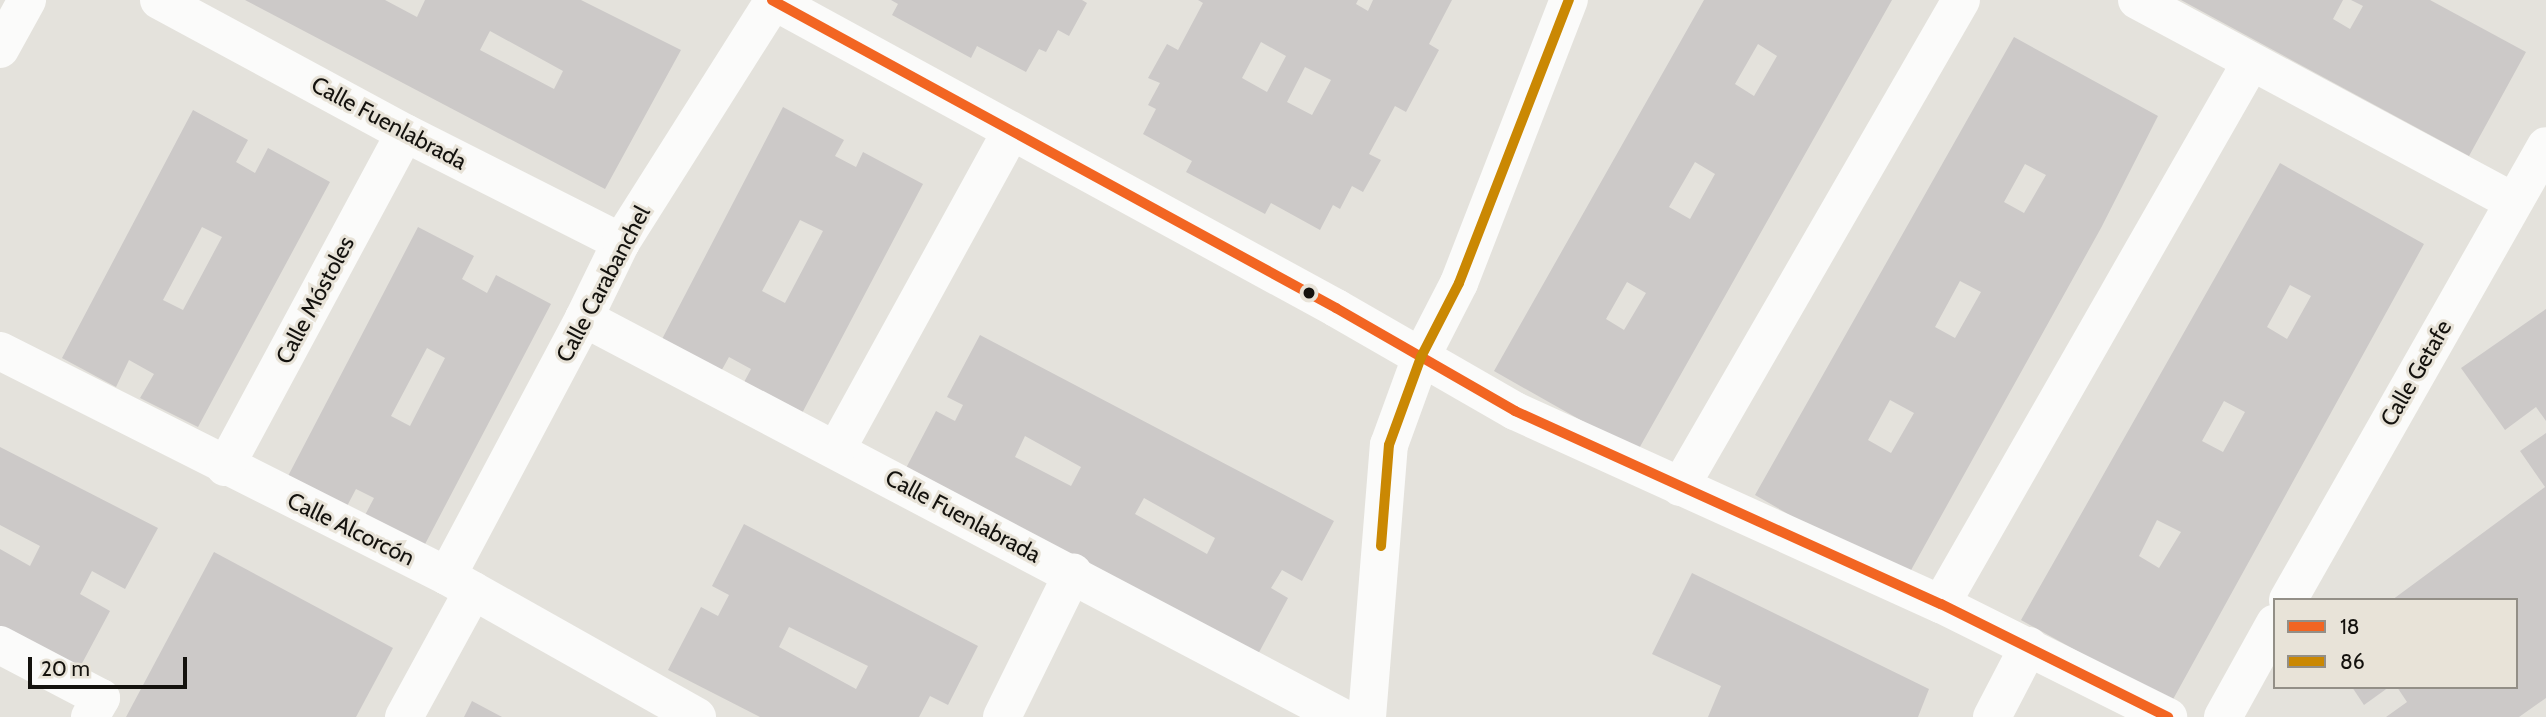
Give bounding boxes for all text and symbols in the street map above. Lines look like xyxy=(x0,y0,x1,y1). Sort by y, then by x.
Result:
street label: Calle Fuenlabrada xyxy=(307,70,471,176)
street label: Calle Carabanchel xyxy=(550,201,656,367)
street label: Calle Móstoles xyxy=(270,232,360,368)
unlabelled marker xyxy=(1302,286,1316,300)
street label: Calle Getafe xyxy=(2375,315,2457,431)
street label: Calle Fuenlabrada xyxy=(881,463,1045,569)
street label: Calle Alcorcón xyxy=(283,486,419,572)
legend xyxy=(2273,598,2518,689)
text: 18 xyxy=(2340,614,2360,639)
scale bar xyxy=(32,644,191,688)
text: 86 xyxy=(2340,649,2365,674)
text: 20 m xyxy=(41,656,90,681)

